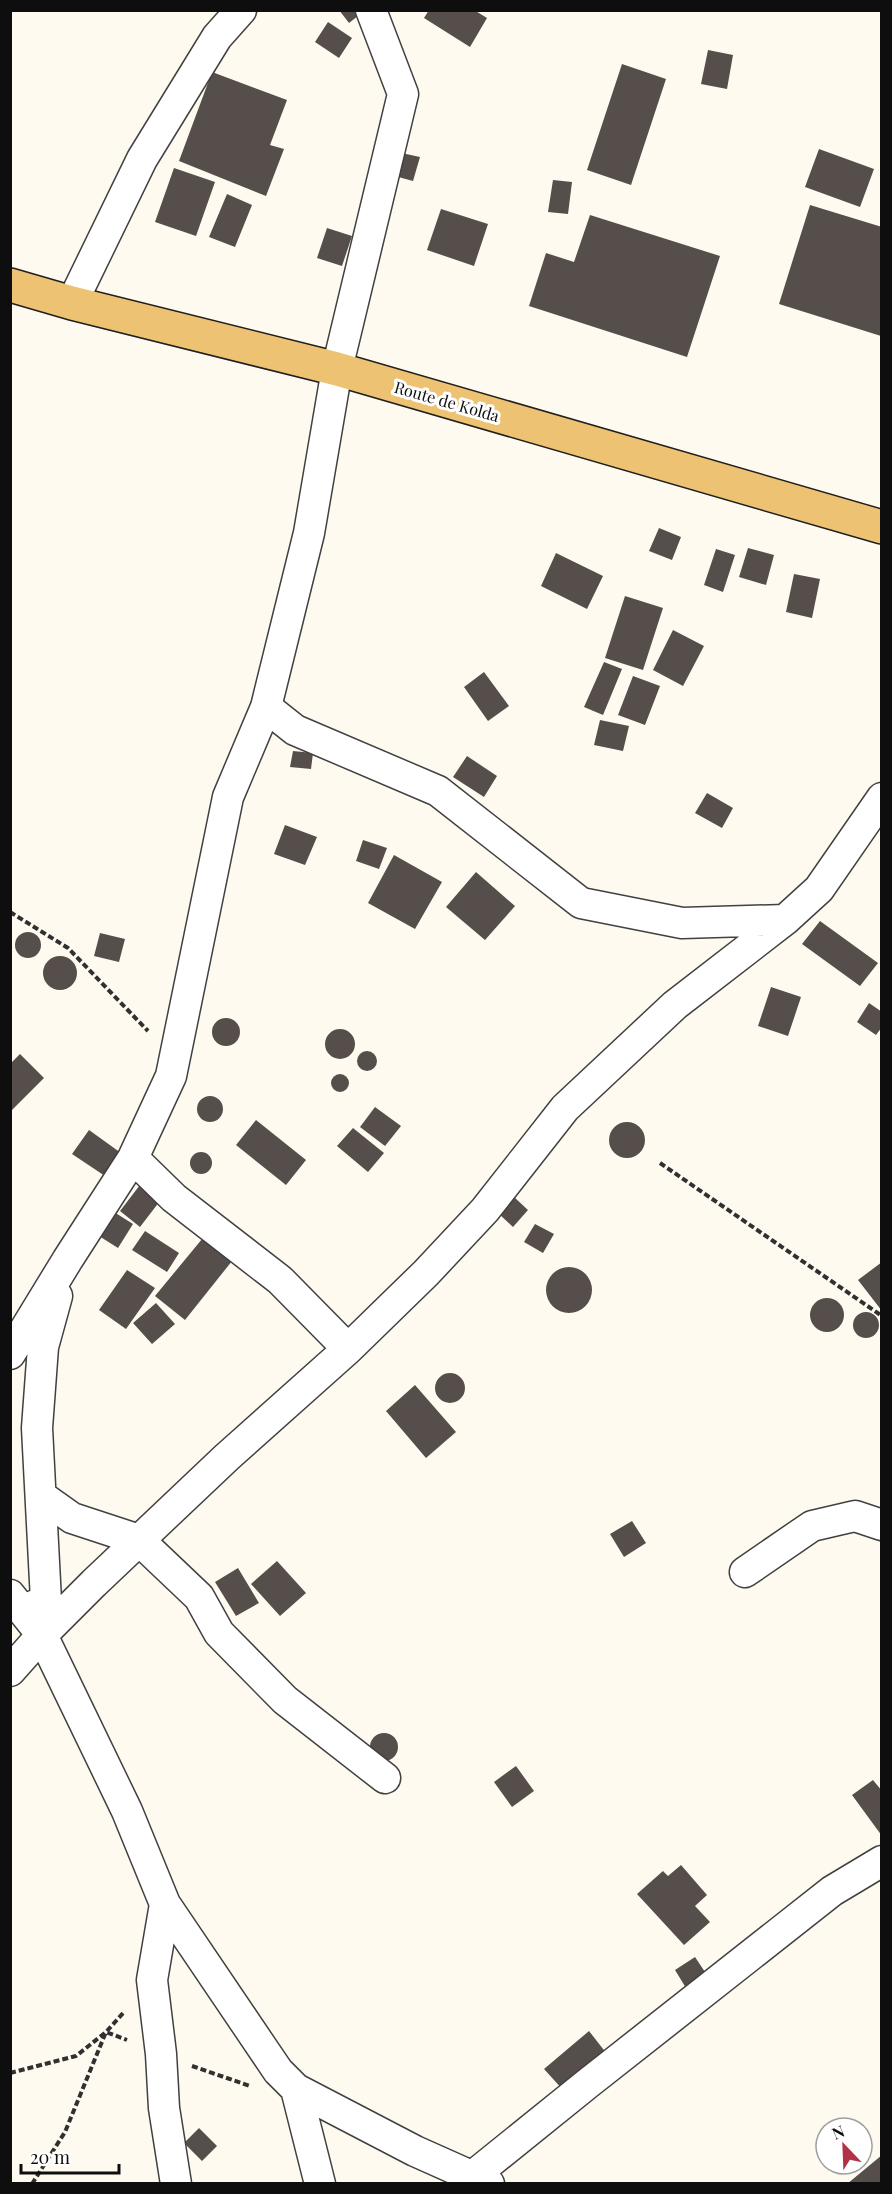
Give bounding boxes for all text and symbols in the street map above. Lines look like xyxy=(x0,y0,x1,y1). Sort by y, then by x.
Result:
street label: Route de Kolda xyxy=(392,376,502,426)
north arrow xyxy=(814,2116,874,2176)
text: N xyxy=(829,2120,848,2144)
scale bar xyxy=(21,2137,118,2175)
text: 20 m xyxy=(30,2145,70,2169)

